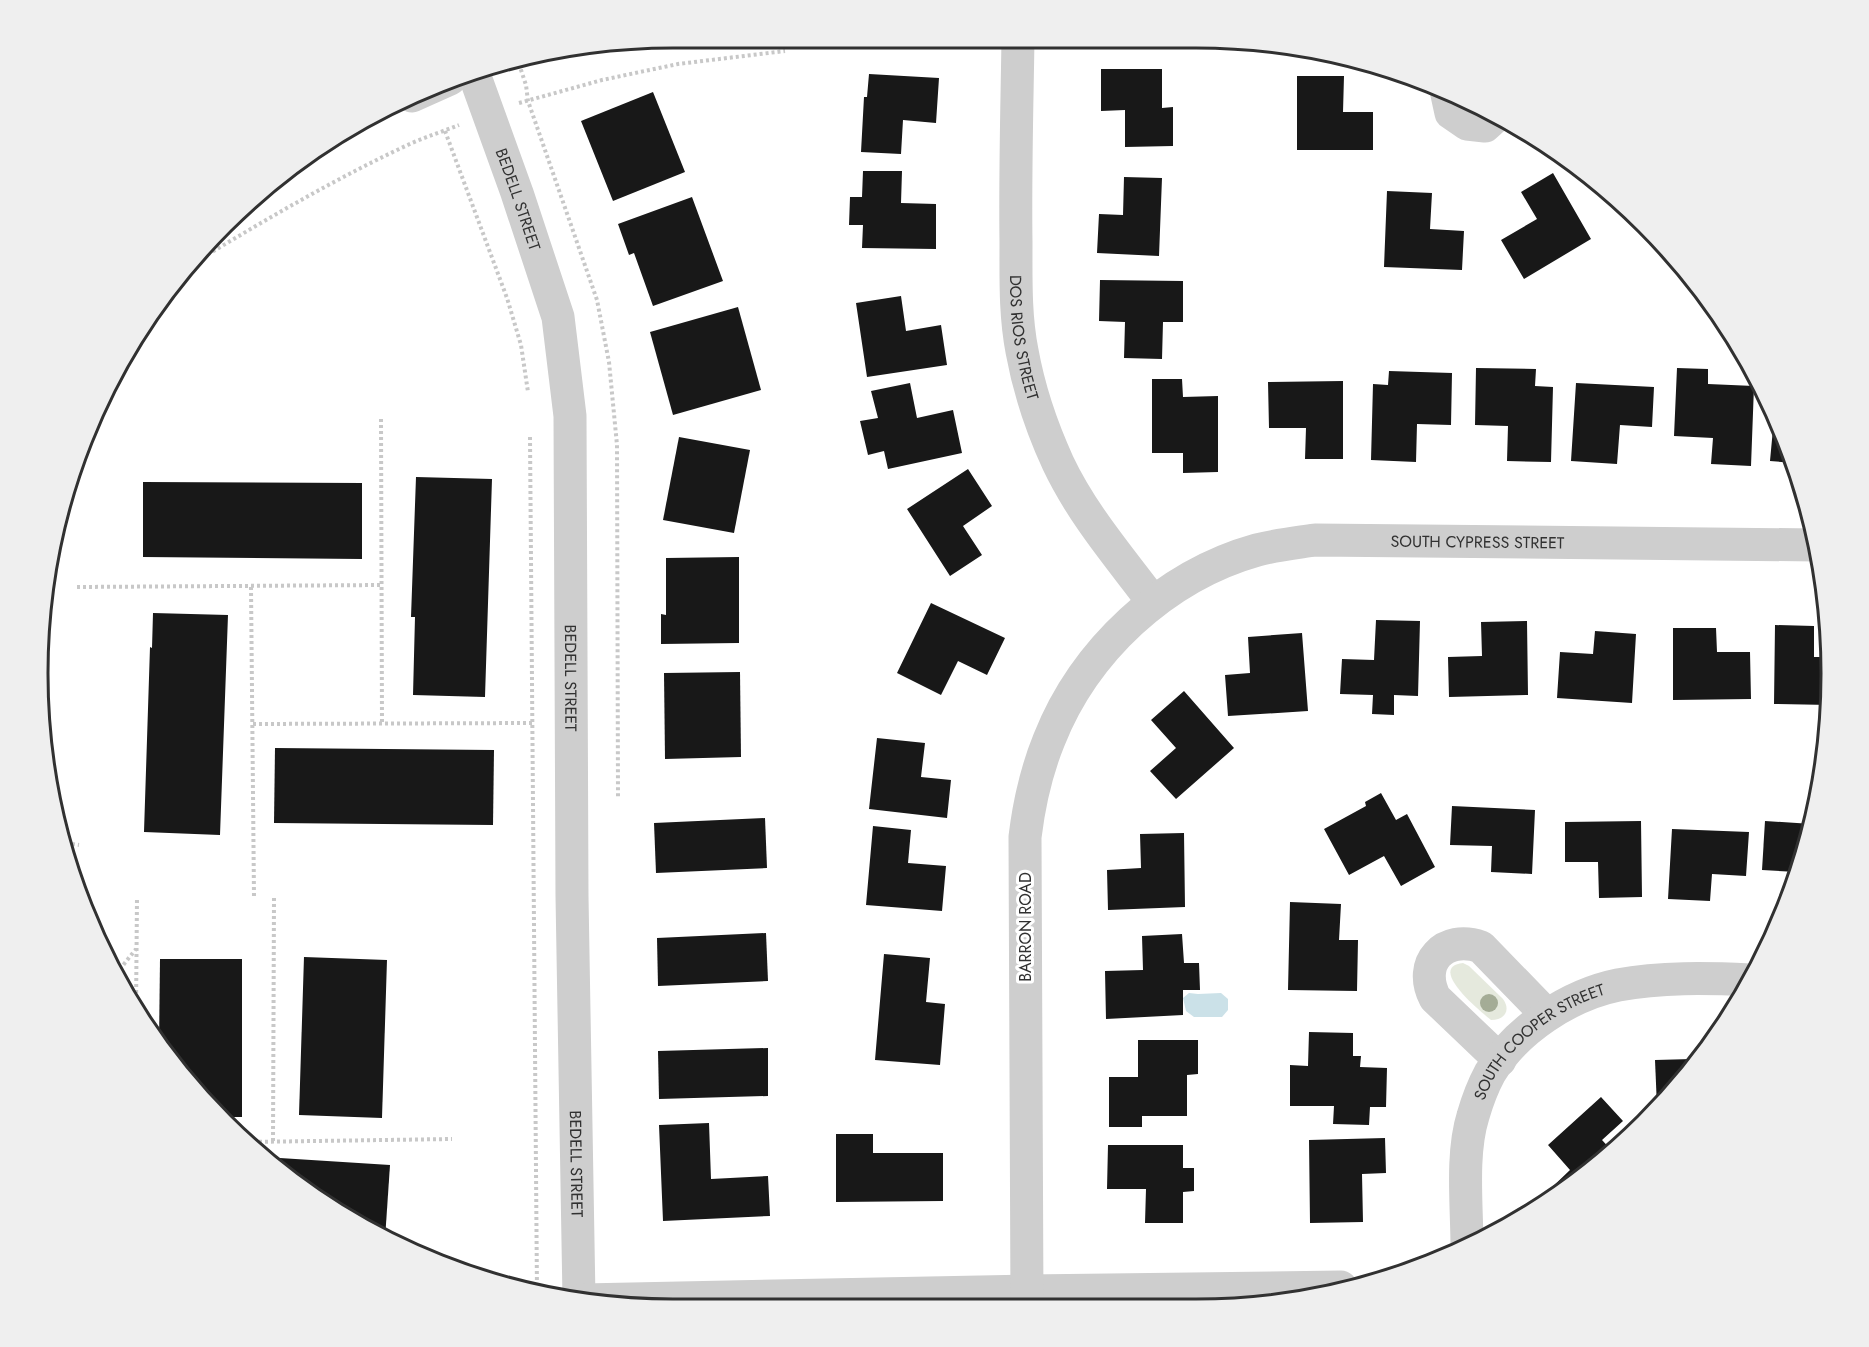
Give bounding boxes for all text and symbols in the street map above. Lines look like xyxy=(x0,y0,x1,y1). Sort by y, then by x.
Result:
street label: BEDELL STREET xyxy=(490,145,546,254)
street label: DOS RIOS STREET xyxy=(1004,275,1044,403)
street label: SOUTH CYPRESS STREET xyxy=(1390,530,1565,554)
street label: BEDELL STREET xyxy=(559,624,582,732)
street label: BARRON ROAD xyxy=(1014,872,1037,982)
street label: SOUTH COOPER STREET xyxy=(1468,978,1608,1103)
street label: BEDELL STREET xyxy=(564,1110,589,1218)

